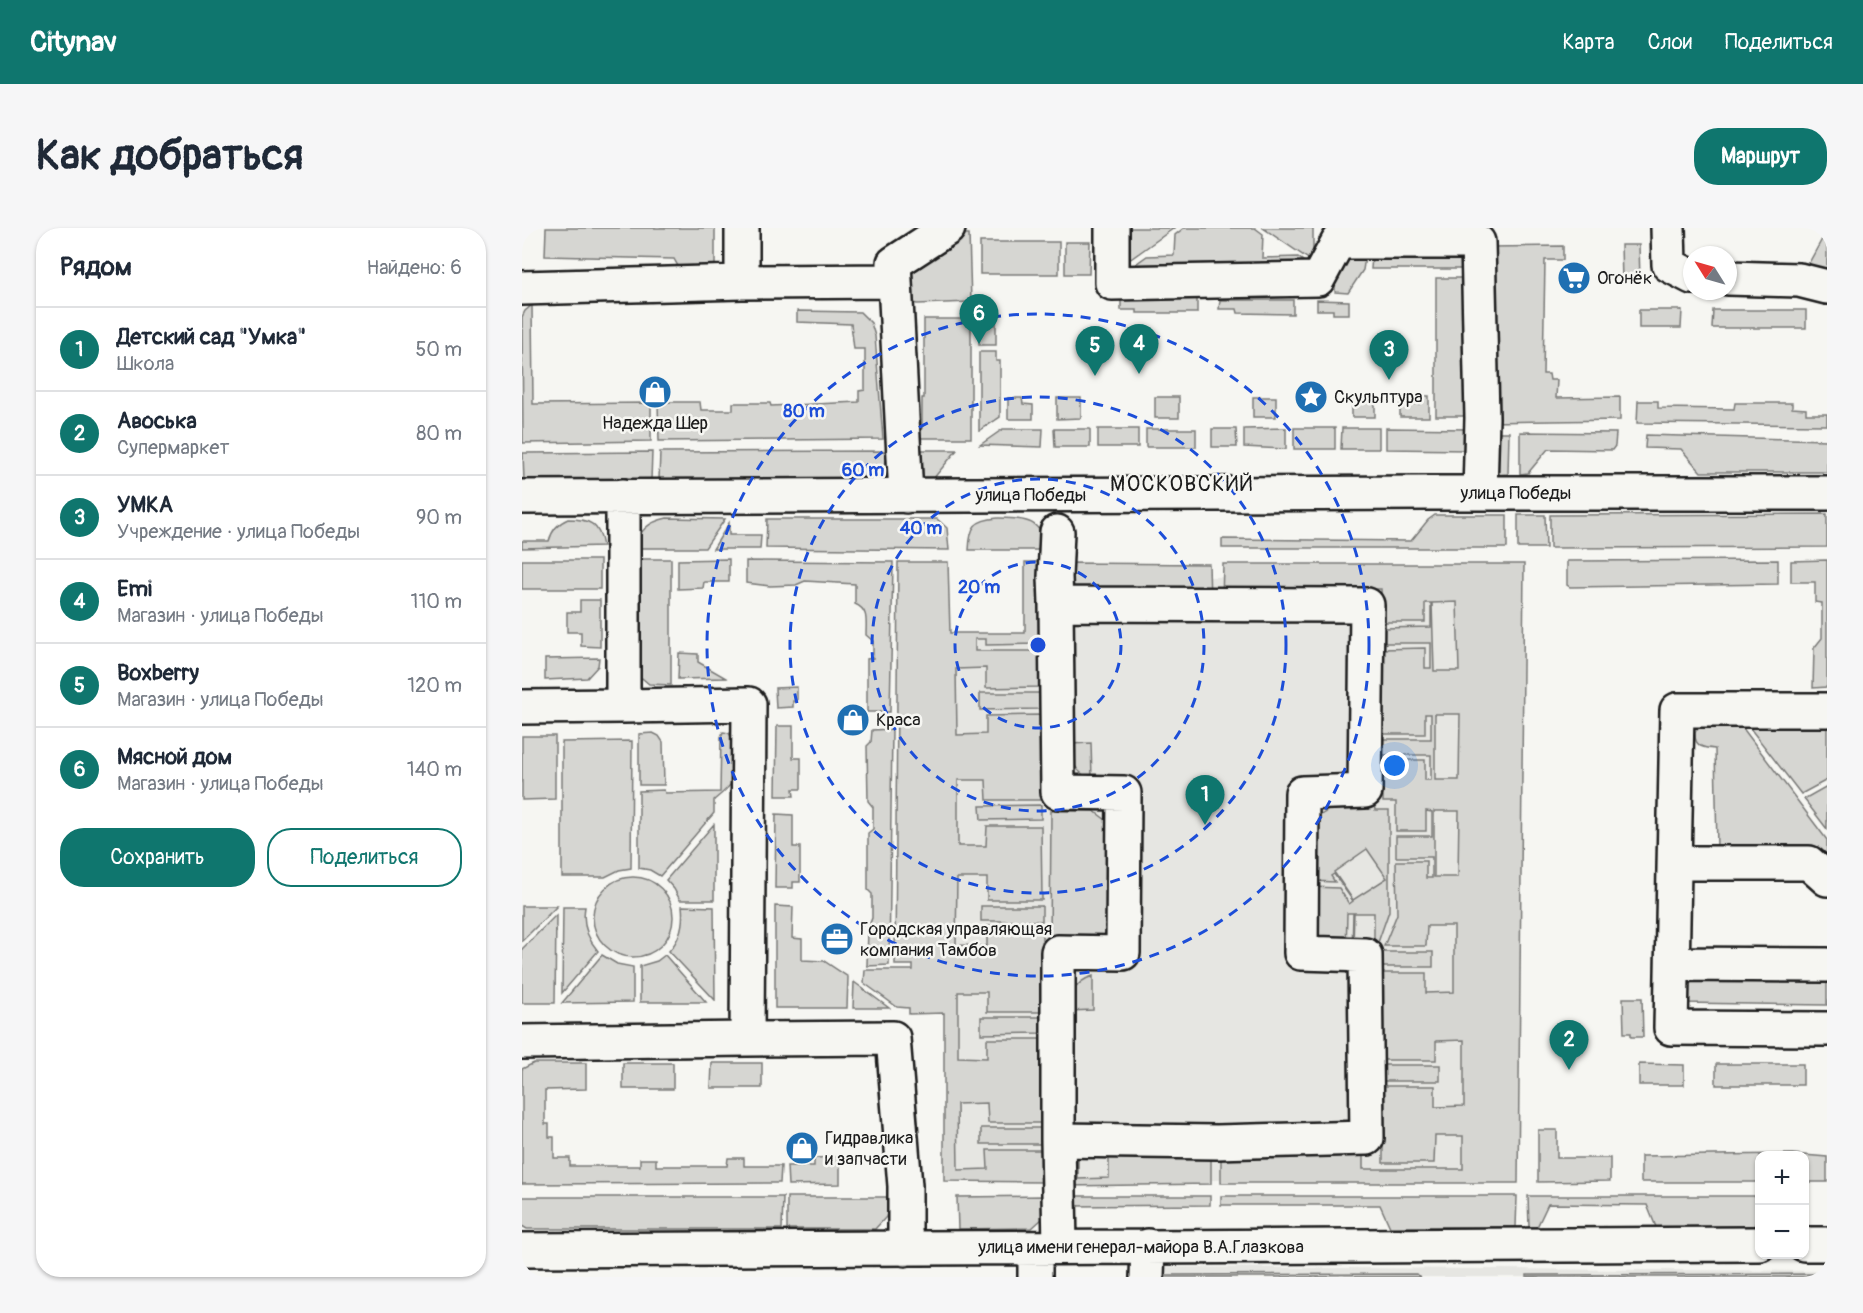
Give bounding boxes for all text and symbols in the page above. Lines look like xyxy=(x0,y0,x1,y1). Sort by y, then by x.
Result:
text: Citynav xyxy=(30,25,117,60)
text: Карта xyxy=(1562,29,1614,56)
text: Слои xyxy=(1647,29,1692,56)
text: Поделиться xyxy=(1725,29,1833,56)
button: Маршрут xyxy=(1694,128,1827,185)
text: Как добраться xyxy=(36,130,303,182)
north arrow xyxy=(1683,246,1737,300)
text: Рядом xyxy=(60,251,132,283)
text: Найдено: 6 xyxy=(367,255,462,280)
supermarket icon: Огонёк xyxy=(1556,260,1592,296)
place label: Огонёк xyxy=(1597,267,1652,290)
pin: 6 xyxy=(960,294,998,344)
text: Детский сад "Умка" xyxy=(117,323,306,351)
pin: 4 xyxy=(1120,324,1158,374)
pin: 5 xyxy=(1076,326,1114,376)
pin: 3 xyxy=(1370,330,1408,380)
text: 1 xyxy=(76,337,83,362)
text: 50 m xyxy=(415,337,462,362)
text: Школа xyxy=(117,351,174,376)
shop icon: Надежда Шер xyxy=(637,374,673,410)
place icon: Скульптура xyxy=(1293,379,1329,415)
place label: Скульптура xyxy=(1334,386,1423,409)
text: 80 m xyxy=(783,400,825,423)
text: Авоська xyxy=(117,407,197,435)
place label: Надежда Шер xyxy=(602,412,708,435)
text: 2 xyxy=(74,421,85,446)
text: 80 m xyxy=(416,421,462,446)
text: Супермаркет xyxy=(117,435,229,460)
text: 60 m xyxy=(842,459,884,482)
district label: МОСКОВСКИЙ xyxy=(1110,471,1254,498)
street label: улица Победы xyxy=(1460,482,1571,505)
street label: улица Победы xyxy=(975,484,1086,507)
text: УМКА xyxy=(117,491,173,519)
text: 3 xyxy=(74,505,85,530)
text: 90 m xyxy=(416,505,462,530)
text: 40 m xyxy=(900,517,942,540)
text: Учреждение · улица Победы xyxy=(117,519,360,544)
text: Emi xyxy=(117,575,152,603)
text: 20 m xyxy=(958,576,1000,599)
text: 4 xyxy=(74,589,85,614)
text: 110 m xyxy=(411,589,462,614)
text: Магазин · улица Победы xyxy=(117,603,324,628)
centre of rings xyxy=(1028,635,1048,655)
text: Boxberry xyxy=(117,659,199,687)
text: 5 xyxy=(74,673,85,698)
text: 120 m xyxy=(407,673,462,698)
text: Магазин · улица Победы xyxy=(117,687,324,712)
shop icon: Краса xyxy=(835,702,871,738)
place label: Краса xyxy=(876,709,921,732)
text: Мясной дом xyxy=(117,743,232,771)
your location xyxy=(1380,751,1409,780)
text: 6 xyxy=(74,757,85,782)
text: 140 m xyxy=(407,757,462,782)
text: Магазин · улица Победы xyxy=(117,771,324,796)
pin: 1 xyxy=(1186,776,1224,825)
button: Сохранить xyxy=(60,828,255,887)
button: Поделиться xyxy=(267,828,462,887)
place label: Городская управляющая компания Тамбов xyxy=(860,918,1052,962)
office icon: Городская управляющая компания Тамбов xyxy=(819,921,855,957)
pin: 2 xyxy=(1550,1020,1588,1070)
place label: Гидравлика и запчасти xyxy=(825,1127,913,1171)
shop icon: Гидравлика и запчасти xyxy=(784,1130,820,1166)
map controls xyxy=(1755,1151,1809,1259)
button: + xyxy=(1755,1151,1809,1205)
button: − xyxy=(1755,1205,1809,1259)
street label: улица имени генерал-майора В.А.Глазкова xyxy=(977,1236,1304,1259)

